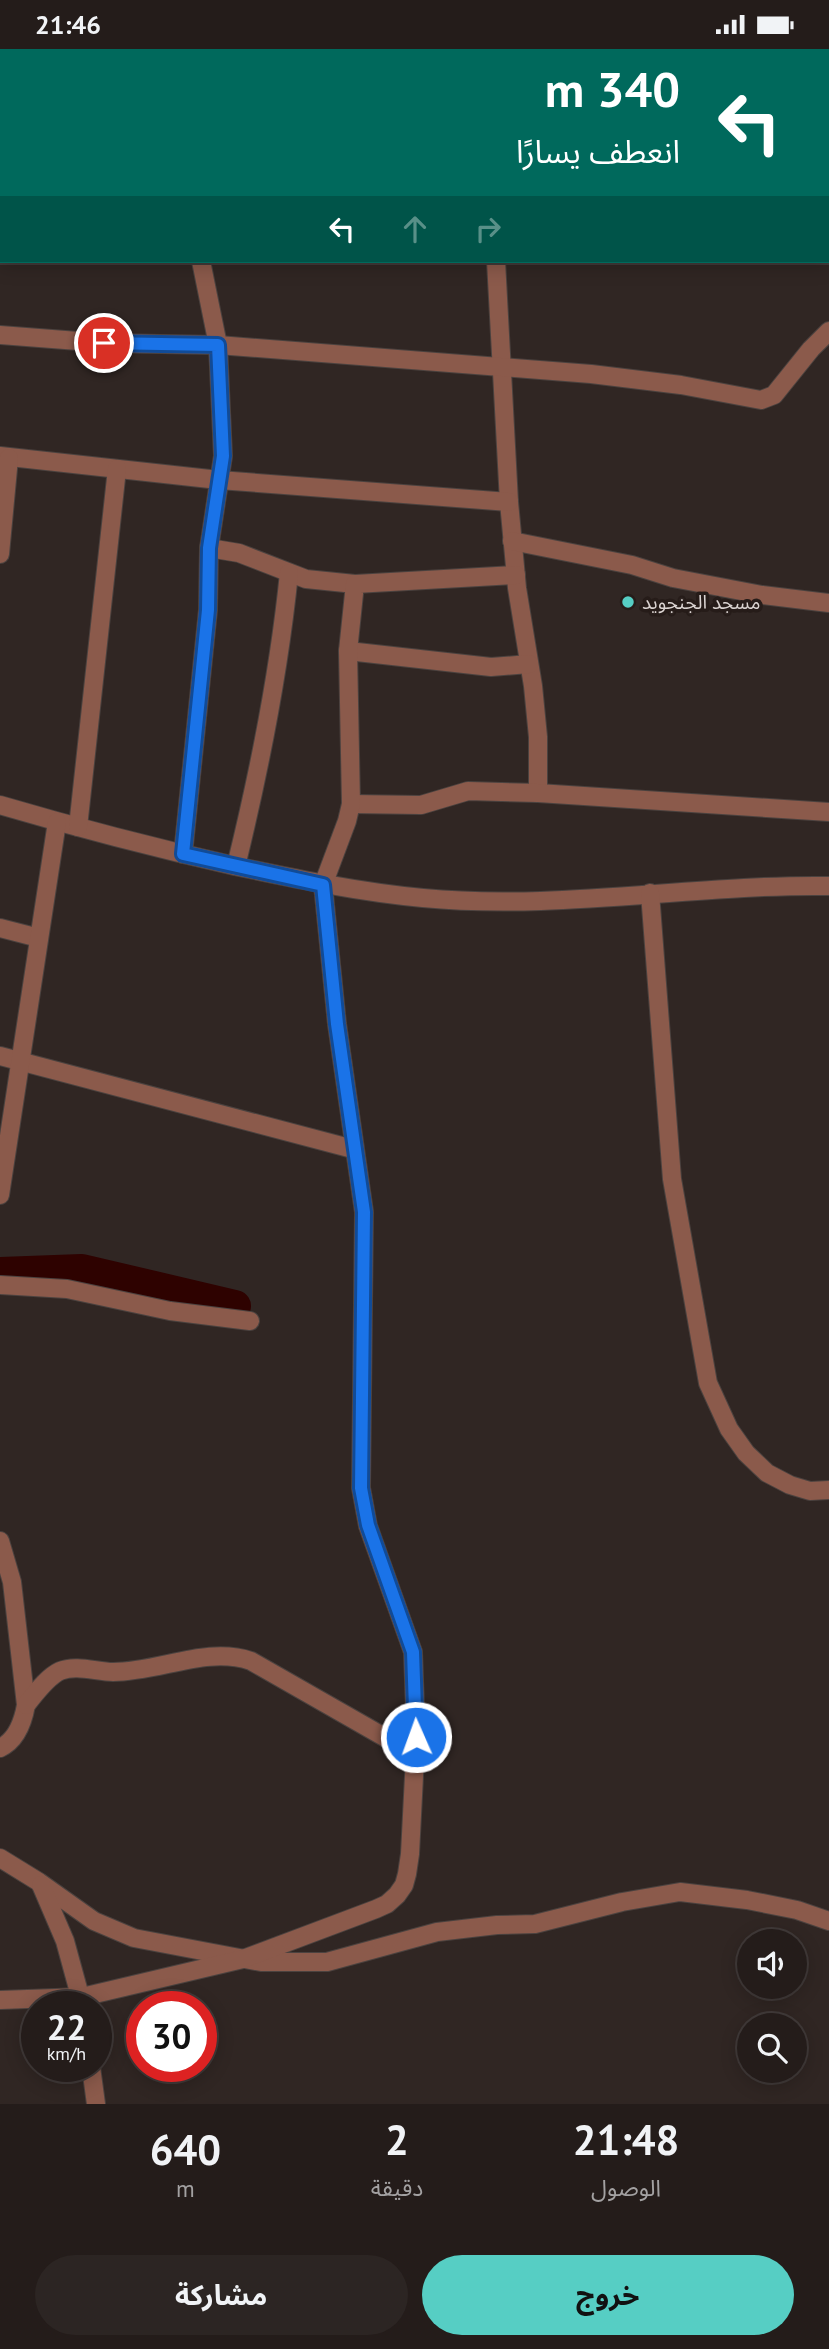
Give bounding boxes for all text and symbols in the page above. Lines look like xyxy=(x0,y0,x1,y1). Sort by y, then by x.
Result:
text: 21:46 xyxy=(35,8,101,41)
text: 340 m xyxy=(545,57,680,121)
icon: left xyxy=(704,77,795,168)
text: انعطف يسارًا xyxy=(516,130,680,172)
icon: left xyxy=(323,210,361,248)
icon: ahead xyxy=(396,210,434,248)
icon: right xyxy=(469,210,507,248)
pin xyxy=(74,313,134,373)
icon: arrive xyxy=(85,324,123,362)
place label: مسجد الجنجويد xyxy=(642,590,760,614)
marker: مسجد الجنجويد xyxy=(620,594,636,610)
position arrow xyxy=(379,1700,453,1774)
map controls xyxy=(737,1929,807,2083)
button: sound xyxy=(737,1929,807,1999)
speed limit sign: 30 xyxy=(126,1991,217,2082)
text: 22 xyxy=(47,2004,86,2050)
button: search xyxy=(737,2013,807,2083)
text: km/h xyxy=(47,2042,86,2065)
text: 2 xyxy=(385,2112,409,2167)
text: 21:48 xyxy=(573,2112,679,2167)
text: 640 xyxy=(150,2122,221,2177)
text: دقيقة xyxy=(371,2173,423,2202)
text: الوصول xyxy=(591,2173,661,2202)
text: m xyxy=(176,2174,195,2203)
button: مشاركة xyxy=(35,2255,408,2335)
button: خروج xyxy=(422,2255,794,2335)

